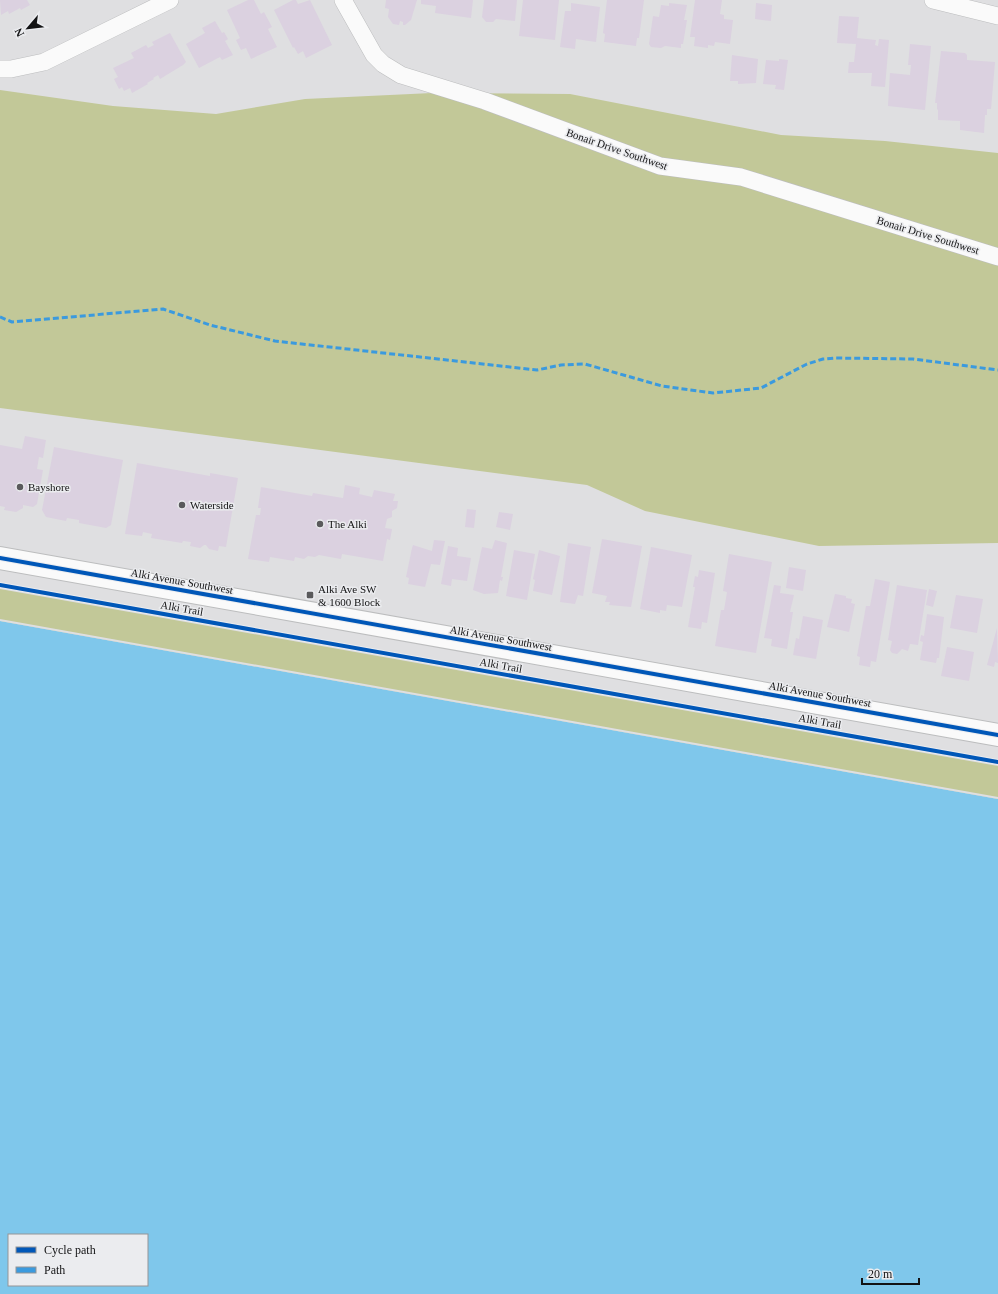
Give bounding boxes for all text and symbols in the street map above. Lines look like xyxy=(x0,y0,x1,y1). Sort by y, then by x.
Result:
north arrow xyxy=(8,8,48,48)
text: N xyxy=(12,26,26,39)
street label: Bonair Drive Southwest xyxy=(565,126,669,172)
street label: Bonair Drive Southwest xyxy=(875,214,981,256)
place label: Bayshore xyxy=(28,481,70,493)
marker: Bayshore xyxy=(15,482,25,492)
place label: Waterside xyxy=(190,499,234,511)
marker: Waterside xyxy=(177,500,187,510)
place label: The Alki xyxy=(328,518,367,530)
marker: The Alki xyxy=(315,519,325,529)
street label: Alki Avenue Southwest xyxy=(130,566,234,596)
place label: Alki Ave SW & 1600 Block xyxy=(318,583,381,608)
marker: Alki Ave SW & 1600 Block xyxy=(305,590,315,600)
street label: Alki Trail xyxy=(160,598,204,618)
street label: Alki Avenue Southwest xyxy=(449,623,553,653)
street label: Alki Trail xyxy=(479,655,523,675)
street label: Alki Avenue Southwest xyxy=(768,679,872,709)
street label: Alki Trail xyxy=(798,711,842,731)
legend xyxy=(8,1234,148,1286)
text: Cycle path xyxy=(44,1243,96,1257)
scale bar xyxy=(862,1260,919,1286)
text: Path xyxy=(44,1263,65,1277)
text: 20 m xyxy=(868,1267,893,1281)

